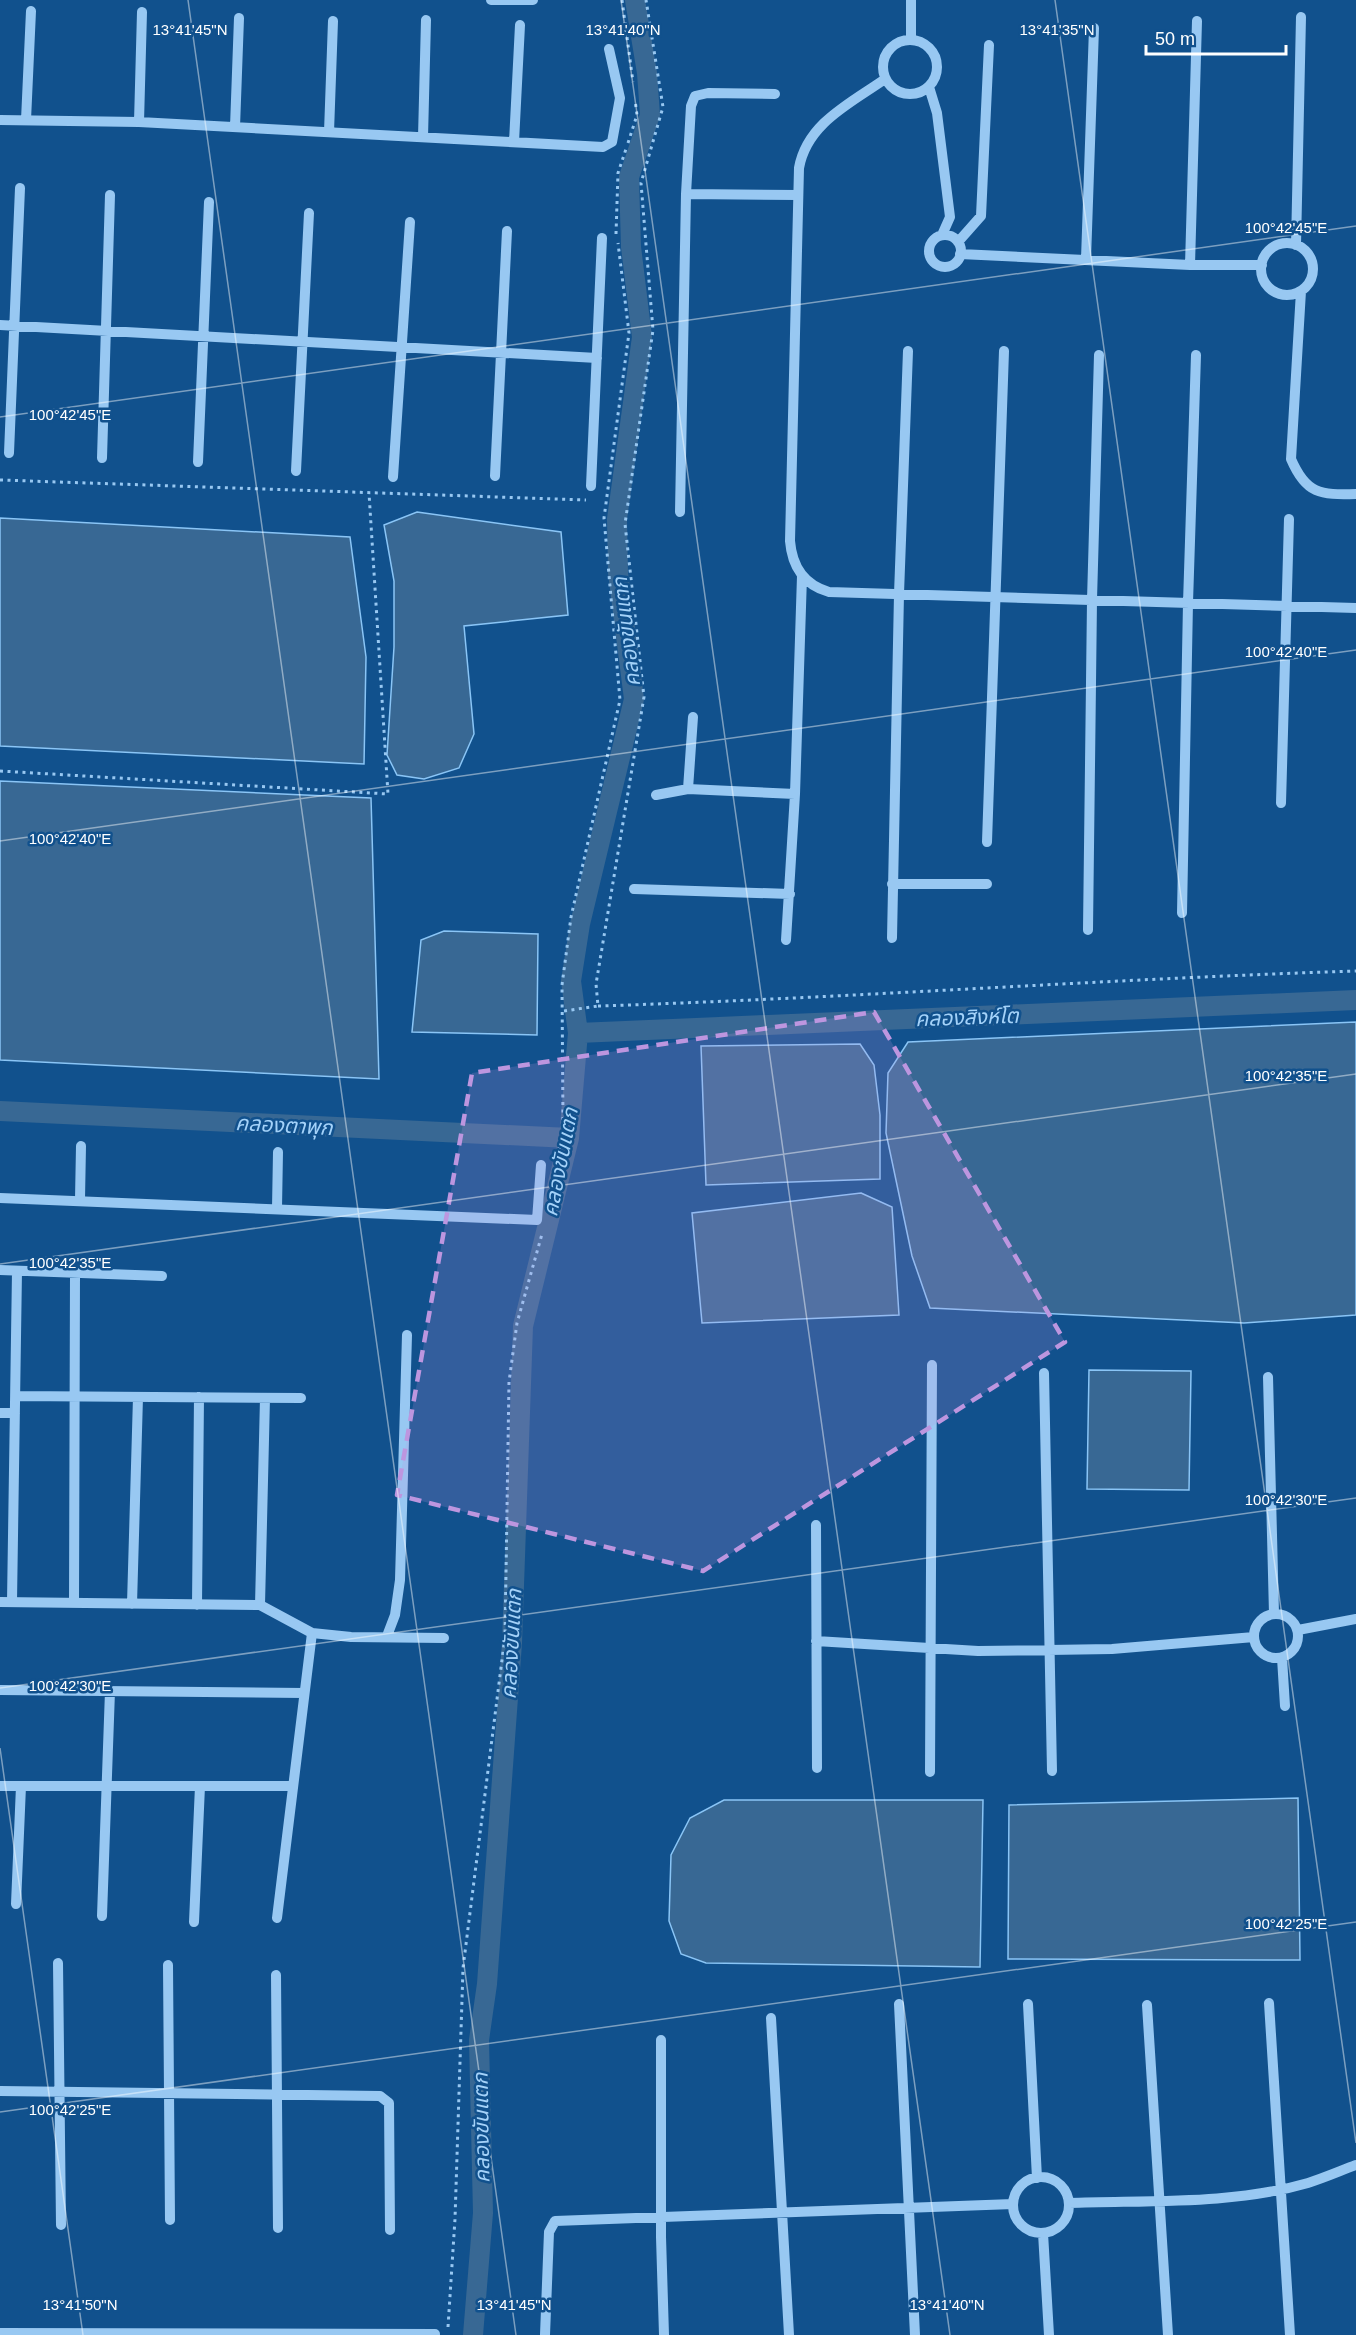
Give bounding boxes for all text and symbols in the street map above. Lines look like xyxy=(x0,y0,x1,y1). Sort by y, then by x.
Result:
scale bar xyxy=(1146,18,1286,56)
text: 13°41'45"N xyxy=(152,21,228,38)
text: 13°41'40"N xyxy=(585,21,661,38)
text: 13°41'35"N xyxy=(1019,21,1095,38)
text: 50 m xyxy=(1155,29,1195,49)
text: 100°42'45"E xyxy=(1245,219,1327,236)
text: 100°42'45"E xyxy=(29,406,111,423)
water label: คลองขันแตก xyxy=(608,574,644,688)
text: 100°42'40"E xyxy=(1245,643,1327,660)
text: 100°42'40"E xyxy=(29,830,111,847)
water label: คลองสิงห์โต xyxy=(915,1004,1021,1030)
text: 100°42'35"E xyxy=(1245,1067,1327,1084)
water label: คลองขันแตก xyxy=(538,1104,582,1218)
water label: คลองตาพุก xyxy=(235,1111,335,1141)
text: 100°42'35"E xyxy=(29,1254,111,1271)
text: 100°42'30"E xyxy=(1245,1491,1327,1508)
water label: คลองขันแตก xyxy=(497,1587,525,1700)
text: 100°42'30"E xyxy=(29,1677,111,1694)
text: 100°42'25"E xyxy=(1245,1915,1327,1932)
water label: คลองขันแตก xyxy=(469,2071,493,2183)
text: 100°42'25"E xyxy=(29,2101,111,2118)
text: 13°41'50"N xyxy=(42,2296,118,2313)
text: 13°41'45"N xyxy=(476,2296,552,2313)
text: 13°41'40"N xyxy=(909,2296,985,2313)

